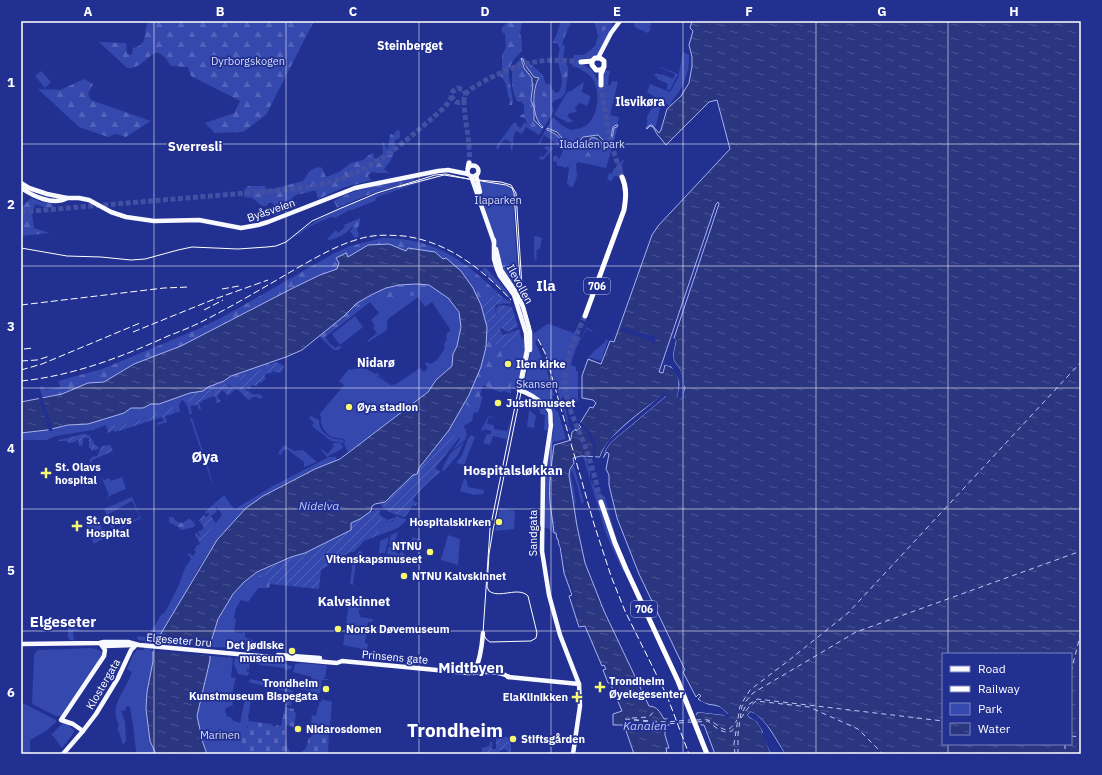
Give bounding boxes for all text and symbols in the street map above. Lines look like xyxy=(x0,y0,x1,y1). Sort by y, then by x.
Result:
text: A xyxy=(84,3,93,20)
text: B xyxy=(216,3,225,20)
text: C xyxy=(349,3,358,20)
text: D xyxy=(480,3,490,20)
text: E xyxy=(613,3,621,20)
text: F xyxy=(745,3,753,20)
text: G xyxy=(877,3,887,20)
text: H xyxy=(1009,3,1019,20)
district label: Steinberget xyxy=(377,38,443,53)
park label: Dyrborgskogen xyxy=(211,54,285,68)
text: 1 xyxy=(7,74,15,91)
district label: Ilsvikøra xyxy=(615,94,665,109)
park label: Iladalen park xyxy=(559,137,625,151)
district label: Sverresli xyxy=(168,138,222,155)
park label: Ilaparken xyxy=(474,193,522,207)
street label: Byåsveien xyxy=(245,195,297,225)
text: 2 xyxy=(7,196,15,213)
street label: Ilevollen xyxy=(504,262,536,306)
district label: Ila xyxy=(536,276,556,295)
road number: 706 xyxy=(584,278,610,294)
text: 3 xyxy=(7,318,15,335)
district label: Nidarø xyxy=(357,355,395,370)
place label: Ilen kirke xyxy=(516,357,566,371)
marker: Ilen kirke xyxy=(503,359,513,369)
park label: Skansen xyxy=(516,377,558,391)
place label: Justismuseet xyxy=(506,396,576,410)
marker: Justismuseet xyxy=(493,398,503,408)
place label: Øya stadion xyxy=(357,400,418,414)
marker: Øya stadion xyxy=(344,402,354,412)
text: 4 xyxy=(7,440,15,457)
district label: Øya xyxy=(191,447,219,466)
place label: St. Olavs hospital xyxy=(55,460,101,487)
district label: Hospitalsløkkan xyxy=(463,462,563,479)
marker: St. Olavs hospital xyxy=(40,467,52,479)
water label: Nidelva xyxy=(299,498,339,513)
street label: Sandgata xyxy=(526,510,540,556)
place label: St. Olavs Hospital xyxy=(86,513,132,540)
place label: Hospitalskirken xyxy=(409,515,491,529)
marker: Hospitalskirken xyxy=(494,517,504,527)
marker: St. Olavs Hospital xyxy=(71,520,83,532)
place label: NTNU Vitenskapsmuseet xyxy=(326,539,422,566)
marker: NTNU Vitenskapsmuseet xyxy=(425,547,435,557)
text: 5 xyxy=(7,562,15,579)
place label: NTNU Kalvskinnet xyxy=(412,569,506,583)
marker: NTNU Kalvskinnet xyxy=(399,571,409,581)
district label: Kalvskinnet xyxy=(318,593,390,610)
road number: 706 xyxy=(631,601,657,617)
district label: Elgeseter xyxy=(30,612,96,631)
place label: Norsk Døvemuseum xyxy=(346,622,450,636)
marker: Norsk Døvemuseum xyxy=(333,624,343,634)
street label: Elgeseter bru xyxy=(146,630,212,650)
place label: Det jødiske museum xyxy=(226,638,284,665)
marker: Det jødiske museum xyxy=(287,646,297,656)
street label: Prinsens gate xyxy=(361,647,429,667)
legend xyxy=(942,653,1072,745)
street label: Klostergata xyxy=(83,656,123,712)
district label: Midtbyen xyxy=(438,658,504,677)
text: Road xyxy=(978,661,1006,676)
place label: Trondheim Øyelegesenter xyxy=(609,674,684,701)
place label: Trondheim Kunstmuseum Bispegata xyxy=(189,676,318,703)
marker: Trondheim Øyelegesenter xyxy=(594,681,606,693)
text: Railway xyxy=(978,681,1020,696)
text: 6 xyxy=(7,684,15,701)
marker: Trondheim Kunstmuseum Bispegata xyxy=(321,684,331,694)
place label: ElaKlinikken xyxy=(503,690,568,704)
marker: ElaKlinikken xyxy=(571,691,583,703)
text: Park xyxy=(978,701,1003,716)
district label: Trondheim xyxy=(407,718,503,742)
water label: Kanalen xyxy=(623,718,667,733)
text: Water xyxy=(978,721,1011,736)
place label: Nidarosdomen xyxy=(306,722,382,736)
marker: Nidarosdomen xyxy=(293,724,303,734)
park label: Marinen xyxy=(200,728,240,742)
place label: Stiftsgården xyxy=(521,732,585,746)
marker: Stiftsgården xyxy=(508,734,518,744)

